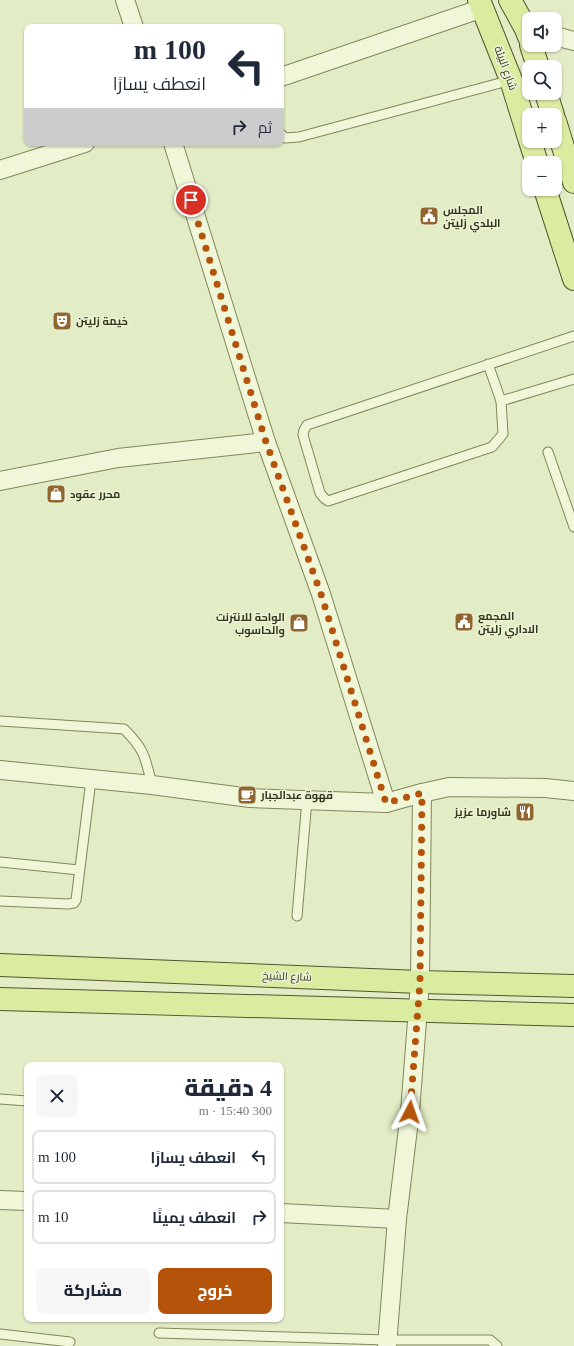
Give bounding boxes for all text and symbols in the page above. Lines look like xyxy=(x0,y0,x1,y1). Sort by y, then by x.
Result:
map controls xyxy=(522,12,562,196)
button: sound xyxy=(522,12,562,52)
text: 100 m xyxy=(134,34,206,65)
icon: left xyxy=(220,40,272,92)
street label: شارع البيئة xyxy=(491,44,520,92)
button: search xyxy=(522,60,562,100)
text: انعطف يسارًا xyxy=(113,74,206,94)
button: + xyxy=(522,108,562,148)
icon: right xyxy=(228,116,250,138)
text: ثم xyxy=(258,120,272,136)
button: − xyxy=(522,156,562,196)
pin xyxy=(174,183,208,217)
icon: arrive xyxy=(180,189,202,211)
place label: المجلس البلدي زليتن xyxy=(443,204,501,233)
public building icon: المجلس البلدي زليتن xyxy=(418,205,440,227)
theatre icon: خيمة زليتن xyxy=(51,310,73,332)
place label: خيمة زليتن xyxy=(76,315,128,328)
shop icon: محرر عقود xyxy=(45,483,67,505)
place label: محرر عقود xyxy=(70,488,120,502)
place label: المجمع الاداري زليتن xyxy=(478,610,538,639)
place label: الواحة للانترنت والحاسوب xyxy=(216,611,285,638)
public building icon: المجمع الاداري زليتن xyxy=(453,611,475,633)
shop icon: الواحة للانترنت والحاسوب xyxy=(288,612,310,634)
cafe icon: قهوة عبدالجبار xyxy=(236,784,258,806)
place label: قهوة عبدالجبار xyxy=(260,789,333,803)
restaurant icon: شاورما عزيز xyxy=(514,801,536,823)
place label: شاورما عزيز xyxy=(454,806,511,820)
street label: شارع الشيخ xyxy=(262,969,312,985)
button: close xyxy=(36,1075,78,1117)
text: 4 دقيقة xyxy=(184,1075,272,1101)
position arrow xyxy=(389,1091,431,1133)
text: 300 m · 15:40 xyxy=(199,1103,272,1118)
icon: left xyxy=(248,1146,270,1168)
text: 100 m xyxy=(38,1149,76,1165)
text: انعطف يسارًا xyxy=(150,1150,236,1166)
icon: right xyxy=(248,1206,270,1228)
text: 10 m xyxy=(38,1209,68,1225)
text: انعطف يمينًا xyxy=(152,1210,236,1226)
button: مشاركة xyxy=(36,1268,150,1314)
button: خروج xyxy=(158,1268,272,1314)

